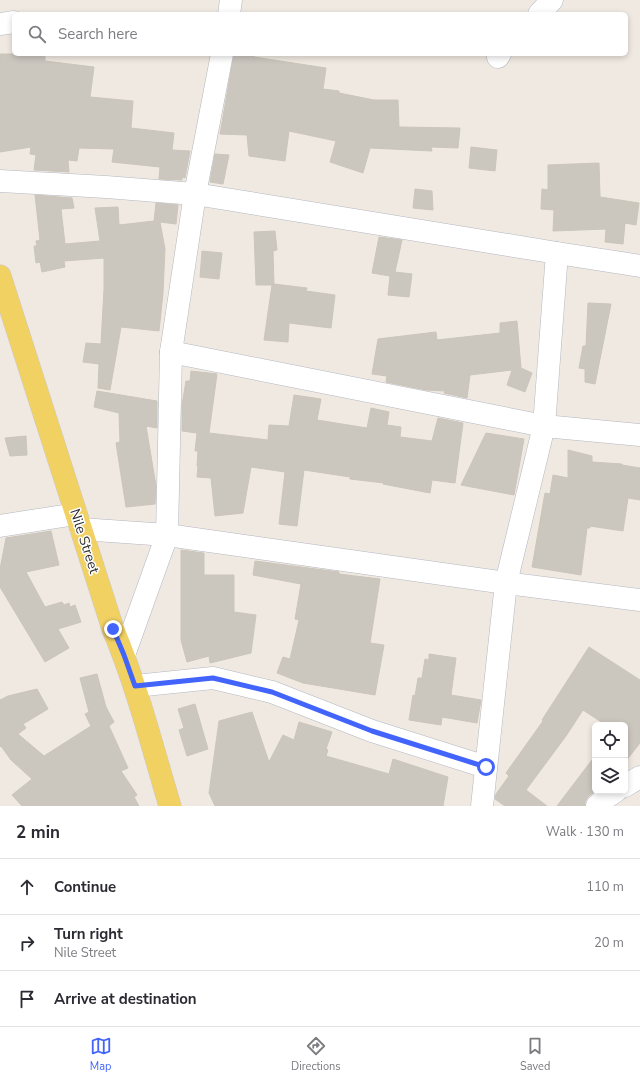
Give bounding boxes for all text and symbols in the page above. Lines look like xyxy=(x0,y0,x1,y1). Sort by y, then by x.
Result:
search box xyxy=(12,12,628,56)
icon: search xyxy=(26,23,48,45)
text: Search here xyxy=(58,24,138,44)
street label: Nile Street xyxy=(65,506,104,576)
route end xyxy=(104,620,122,638)
map controls xyxy=(592,722,628,794)
button: locate xyxy=(592,722,628,758)
route start xyxy=(477,758,495,776)
button: layers xyxy=(592,758,628,794)
text: 2 min xyxy=(16,821,60,844)
text: Walk · 130 m xyxy=(546,823,624,841)
icon: ahead xyxy=(16,876,38,898)
text: Continue xyxy=(54,877,116,897)
text: 110 m xyxy=(586,878,624,896)
text: Turn right xyxy=(54,924,123,944)
icon: right xyxy=(16,932,38,954)
text: 20 m xyxy=(594,934,624,952)
text: Nile Street xyxy=(54,944,116,962)
icon: arrive xyxy=(16,988,38,1010)
text: Arrive at destination xyxy=(54,989,197,1009)
tab: Map xyxy=(90,1035,112,1074)
tab: Directions xyxy=(291,1035,341,1074)
tab: Saved xyxy=(520,1035,550,1074)

